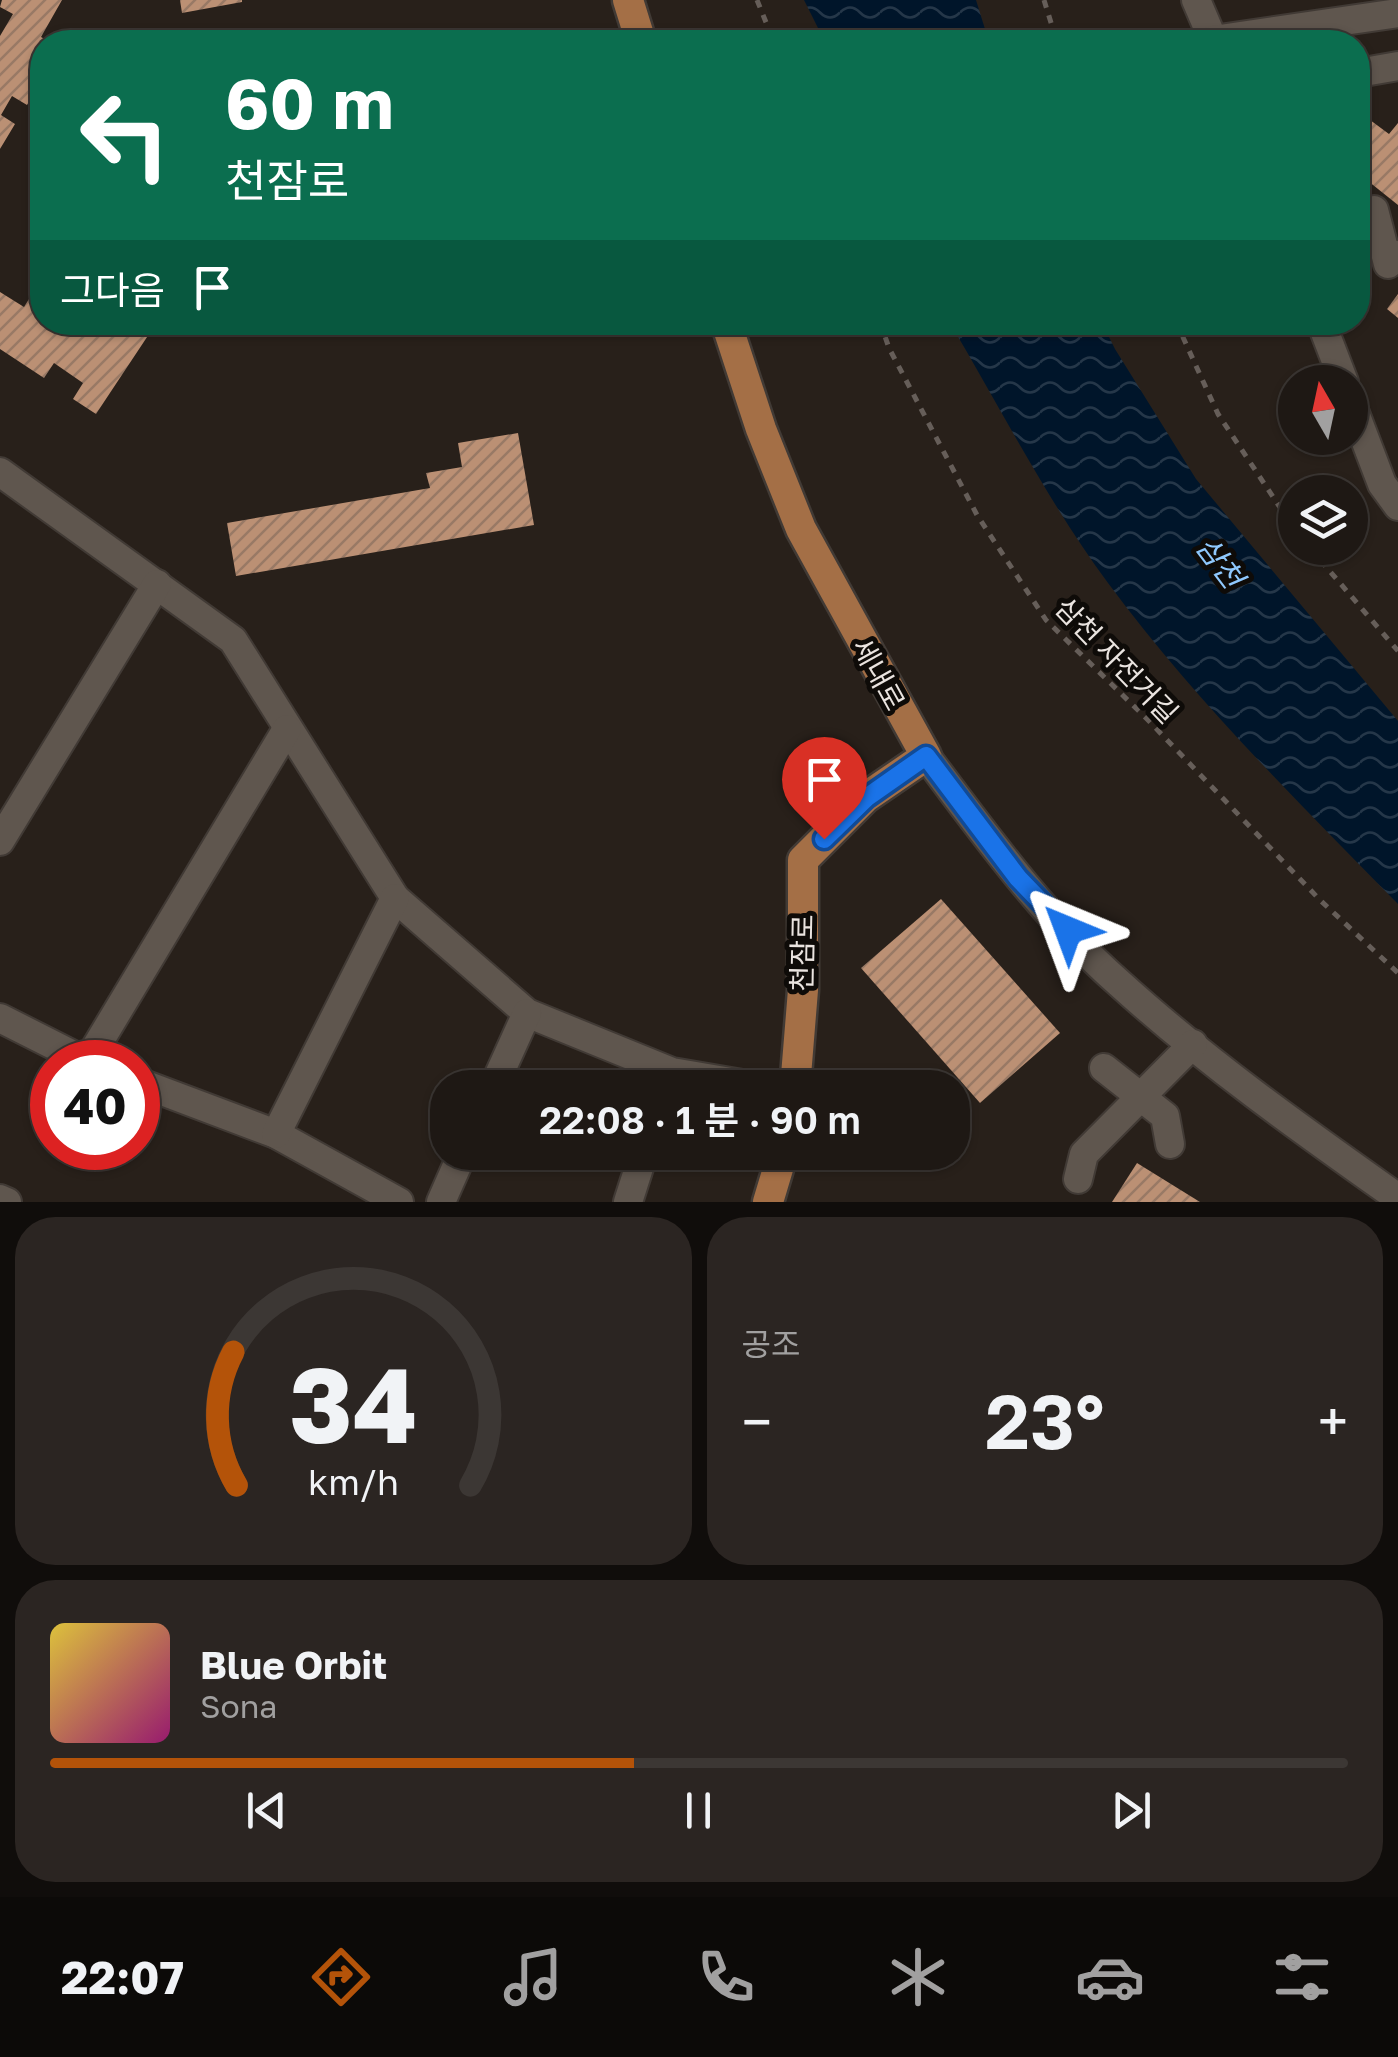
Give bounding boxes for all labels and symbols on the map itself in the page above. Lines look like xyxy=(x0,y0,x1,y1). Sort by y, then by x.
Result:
north arrow xyxy=(1278,365,1368,455)
water label: 삼천 xyxy=(1189,529,1253,598)
street label: 삼천 자전거길 xyxy=(1049,590,1185,730)
street label: 세내로 xyxy=(846,632,912,716)
pin xyxy=(782,737,867,840)
position arrow xyxy=(1016,878,1120,982)
street label: 천잠로 xyxy=(785,914,819,992)
speed limit sign: 40 xyxy=(30,1040,160,1170)

